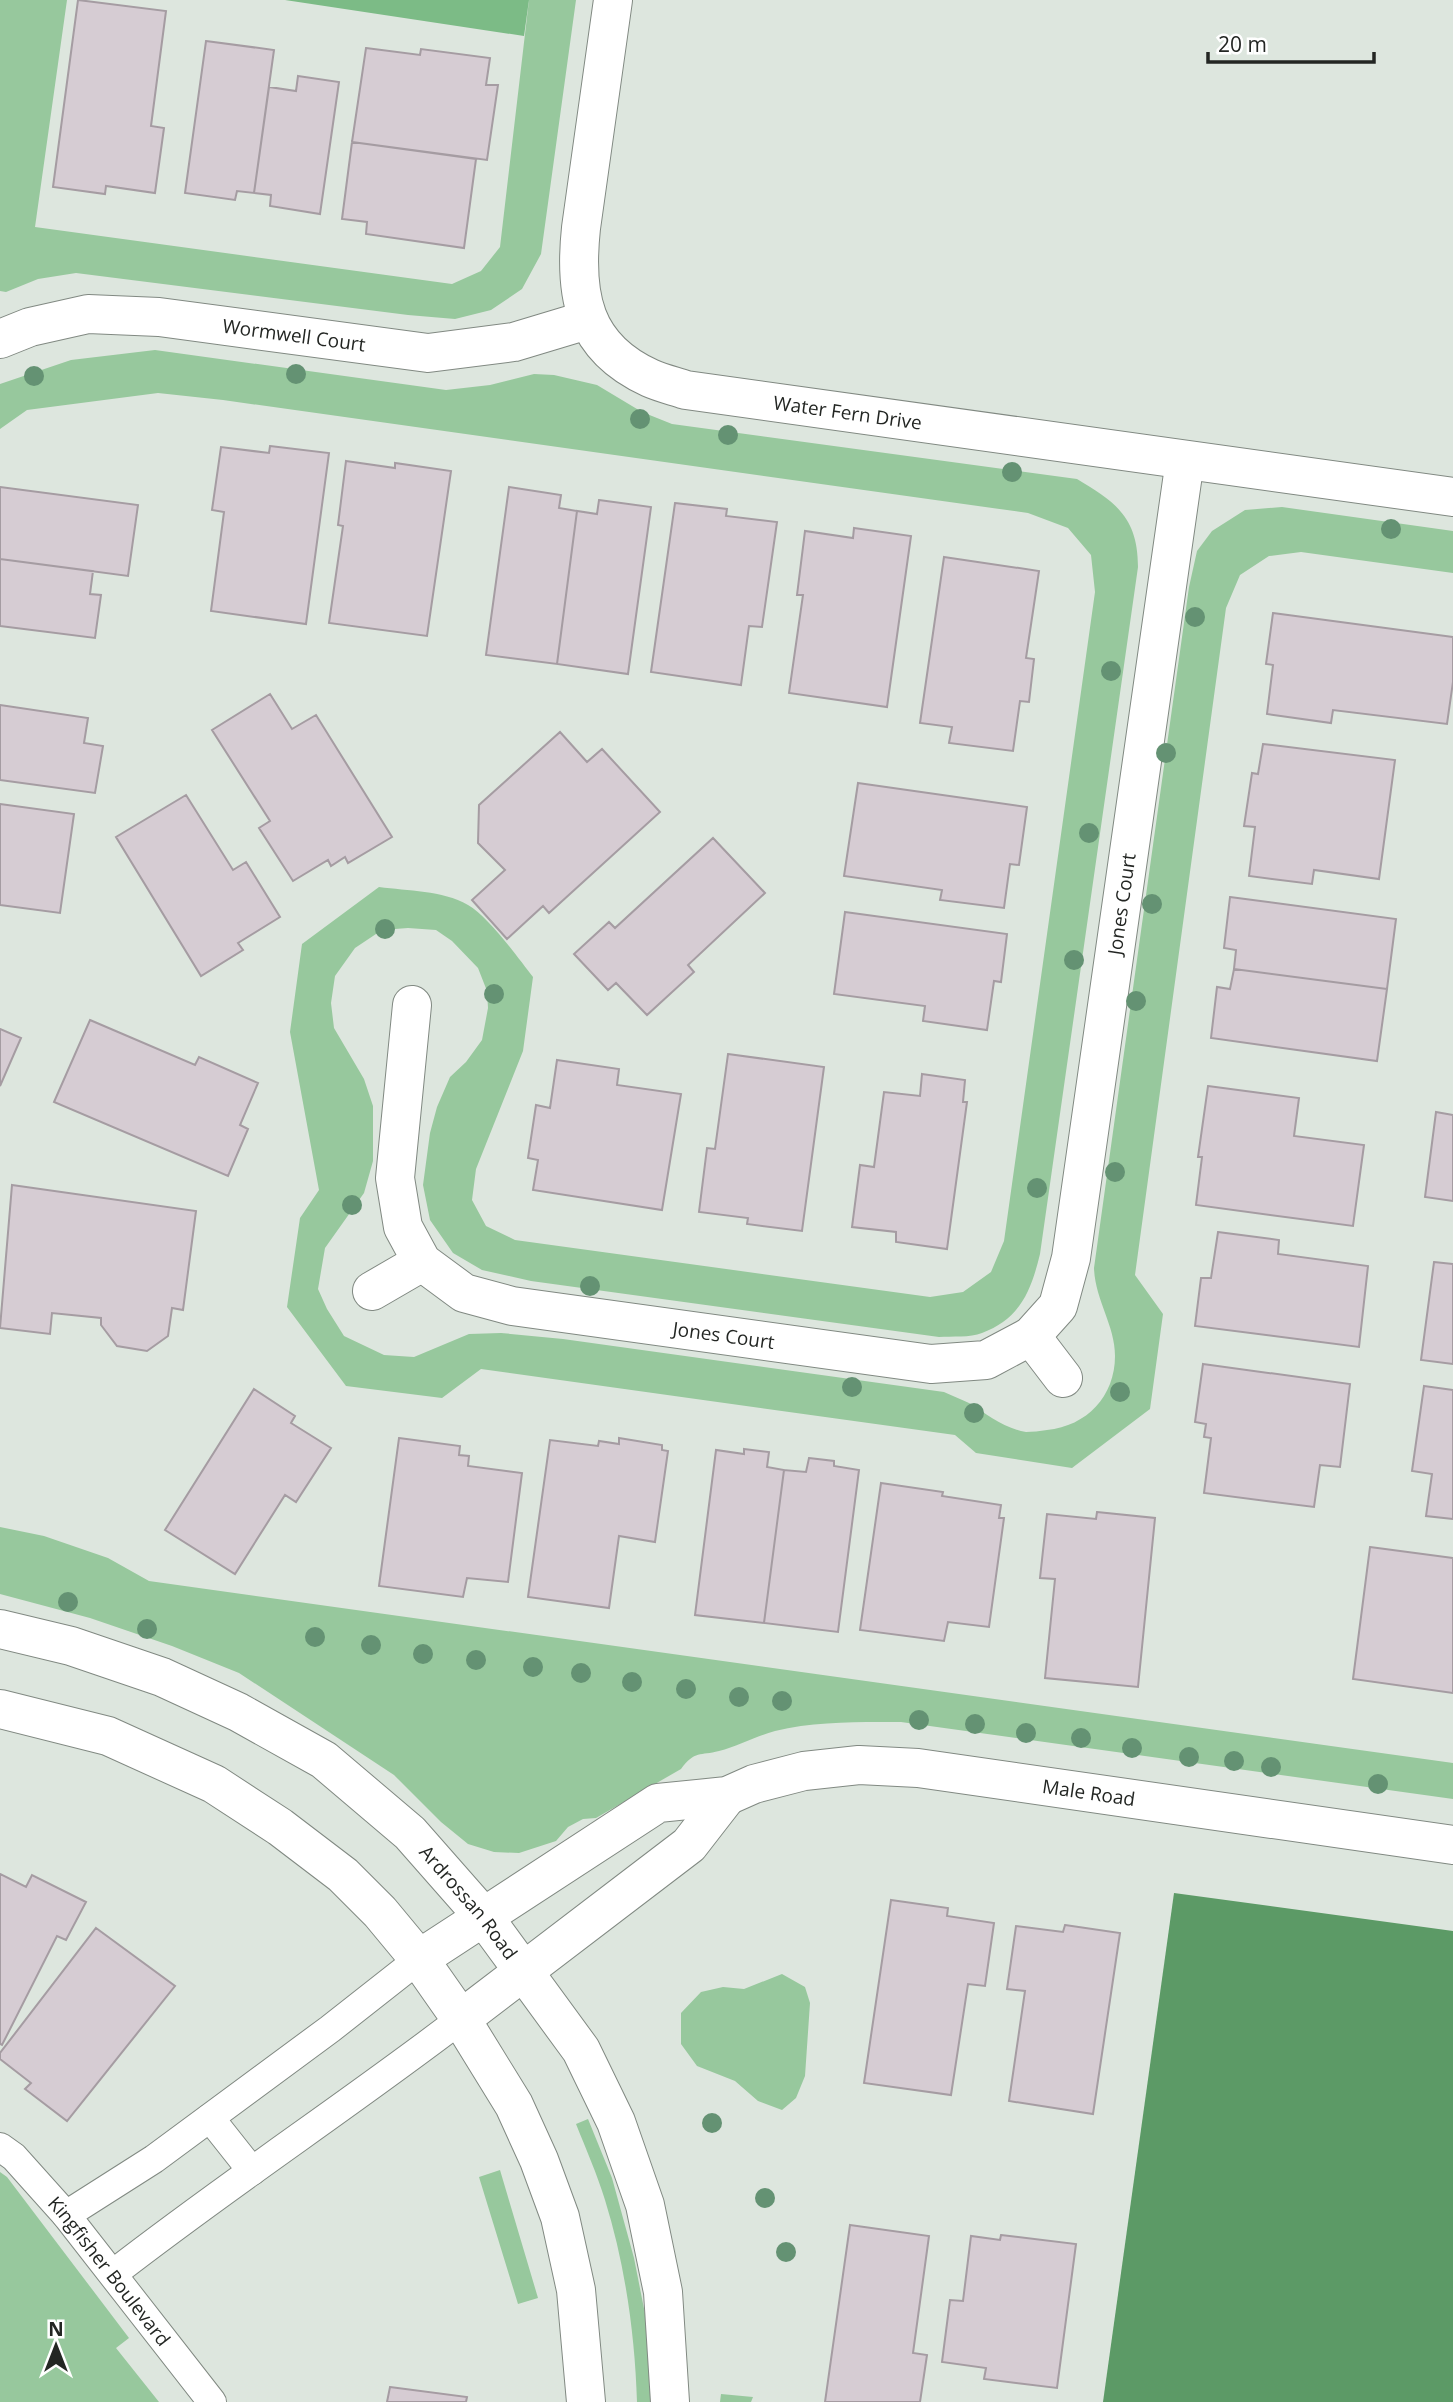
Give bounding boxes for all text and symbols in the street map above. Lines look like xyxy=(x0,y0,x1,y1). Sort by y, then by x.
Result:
scale bar xyxy=(1208,21,1374,65)
text: 20 m xyxy=(1218,30,1267,58)
street label: Wormwell Court xyxy=(221,313,367,358)
street label: Water Fern Drive xyxy=(772,389,924,436)
street label: Jones Court xyxy=(1101,851,1142,959)
street label: Jones Court xyxy=(669,1315,777,1355)
street label: Male Road xyxy=(1041,1773,1137,1812)
street label: Ardrossan Road xyxy=(414,1840,524,1965)
street label: Kingfisher Boulevard xyxy=(42,2191,176,2351)
north arrow xyxy=(21,2311,91,2381)
text: N xyxy=(48,2316,64,2342)

